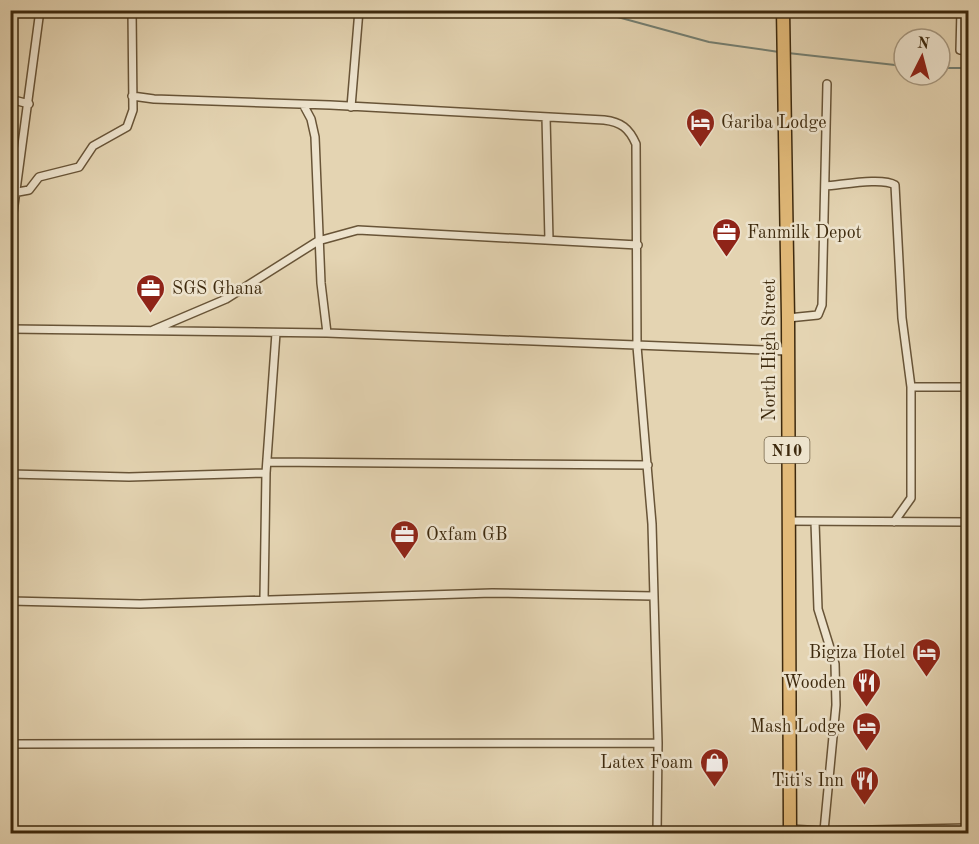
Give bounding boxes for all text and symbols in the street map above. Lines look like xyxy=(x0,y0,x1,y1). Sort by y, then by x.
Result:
north arrow xyxy=(892,27,952,87)
text: N xyxy=(916,35,931,53)
hotel icon: Gariba Lodge xyxy=(684,106,716,148)
place label: Gariba Lodge xyxy=(721,114,827,132)
office icon: Fanmilk Depot xyxy=(710,216,742,258)
place label: Fanmilk Depot xyxy=(747,224,862,242)
office icon: SGS Ghana xyxy=(135,272,167,314)
street label: North High Street xyxy=(761,279,779,421)
place label: SGS Ghana xyxy=(172,280,263,298)
road number: N10 xyxy=(764,437,810,463)
office icon: Oxfam GB xyxy=(389,518,421,560)
place label: Oxfam GB xyxy=(426,526,508,544)
hotel icon: Bigiza Hotel xyxy=(910,636,942,678)
place label: Bigiza Hotel xyxy=(809,644,905,662)
restaurant icon: Wooden xyxy=(851,666,883,708)
place label: Wooden xyxy=(783,674,846,692)
hotel icon: Mash Lodge xyxy=(850,710,882,752)
place label: Mash Lodge xyxy=(750,718,845,736)
shop icon: Latex Foam xyxy=(698,746,730,788)
place label: Latex Foam xyxy=(600,754,693,772)
restaurant icon: Titi's Inn xyxy=(849,764,881,806)
place label: Titi's Inn xyxy=(771,772,844,790)

